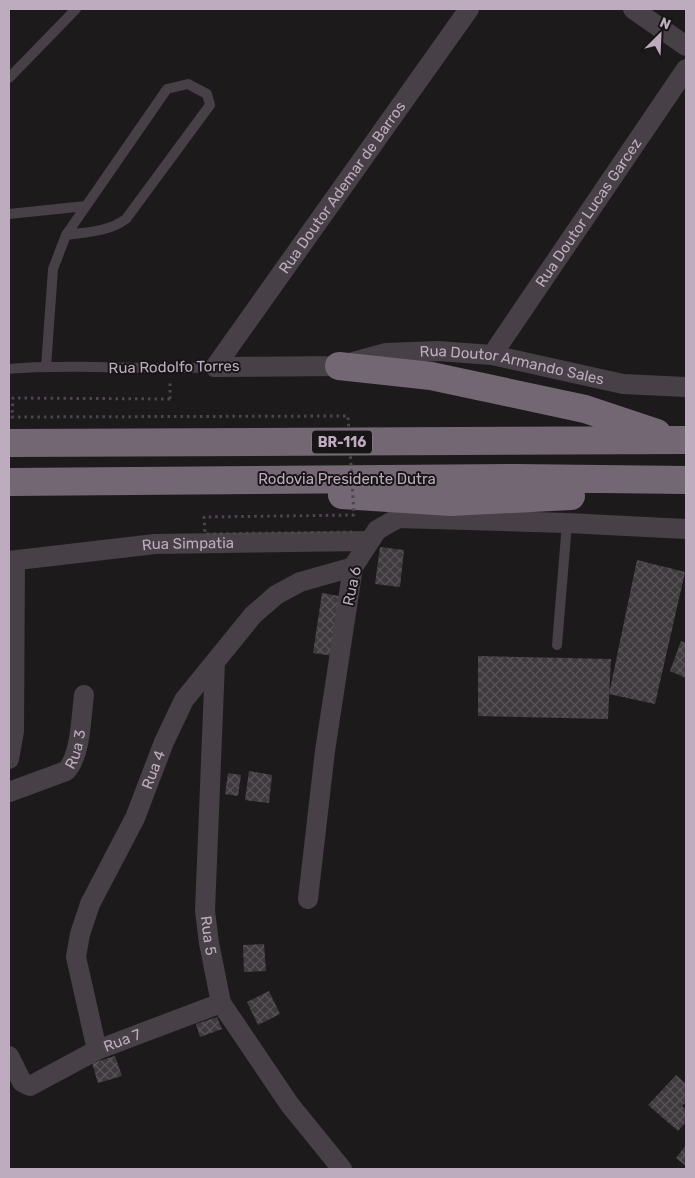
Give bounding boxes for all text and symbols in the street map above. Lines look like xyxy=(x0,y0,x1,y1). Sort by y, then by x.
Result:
north arrow xyxy=(635,10,685,60)
text: N xyxy=(657,14,673,33)
street label: Rua Doutor Ademar de Barros xyxy=(275,98,410,277)
street label: Rua Doutor Lucas Garcez xyxy=(532,135,646,290)
street label: Rua Doutor Armando Sales xyxy=(419,342,606,389)
street label: Rua Rodolfo Torres xyxy=(108,357,240,377)
road number: BR-116 xyxy=(312,431,372,454)
street label: Rodovia Presidente Dutra xyxy=(258,470,436,488)
street label: Rua Simpatia xyxy=(141,534,234,554)
street label: Rua 6 xyxy=(339,565,365,607)
street label: Rua 3 xyxy=(61,729,89,772)
street label: Rua 4 xyxy=(138,748,169,792)
street label: Rua 5 xyxy=(197,915,220,957)
street label: Rua 7 xyxy=(101,1025,144,1056)

